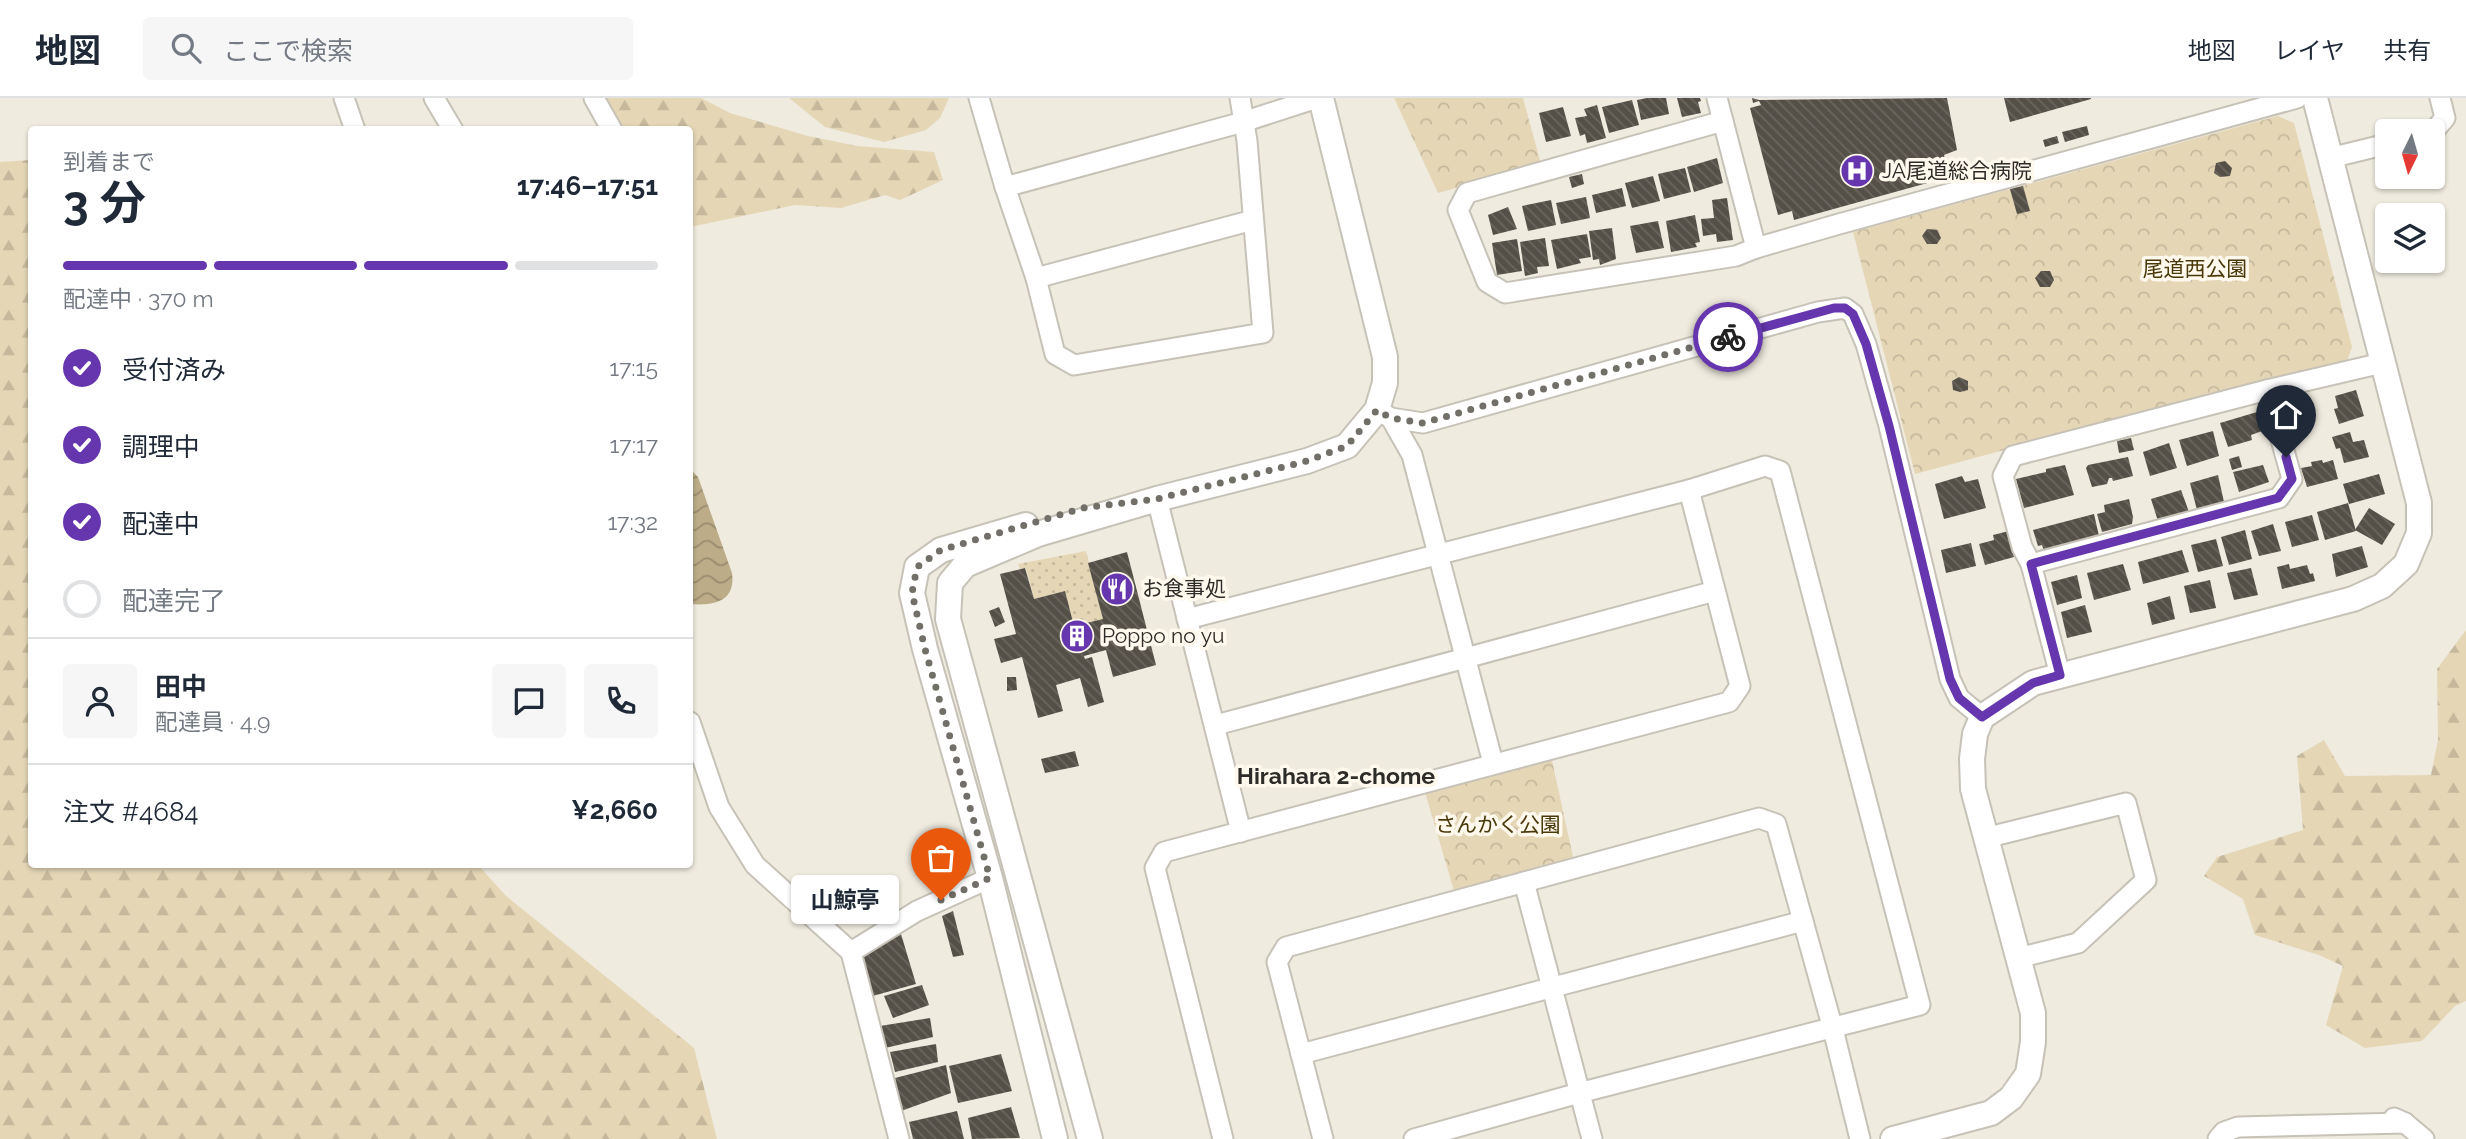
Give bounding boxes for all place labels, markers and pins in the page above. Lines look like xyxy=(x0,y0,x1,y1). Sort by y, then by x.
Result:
hospital icon: JA尾道総合病院 xyxy=(1838,152,1876,190)
place label: JA尾道総合病院 xyxy=(1882,158,2032,183)
pin xyxy=(2256,385,2316,457)
restaurant icon: お食事処 xyxy=(1098,570,1136,608)
place label: お食事処 xyxy=(1142,576,1226,601)
building icon: Poppo no yu xyxy=(1058,617,1096,655)
place label: Poppo no yu xyxy=(1102,623,1225,648)
pin xyxy=(911,828,971,900)
callout: 山鯨亭 xyxy=(790,876,899,924)

